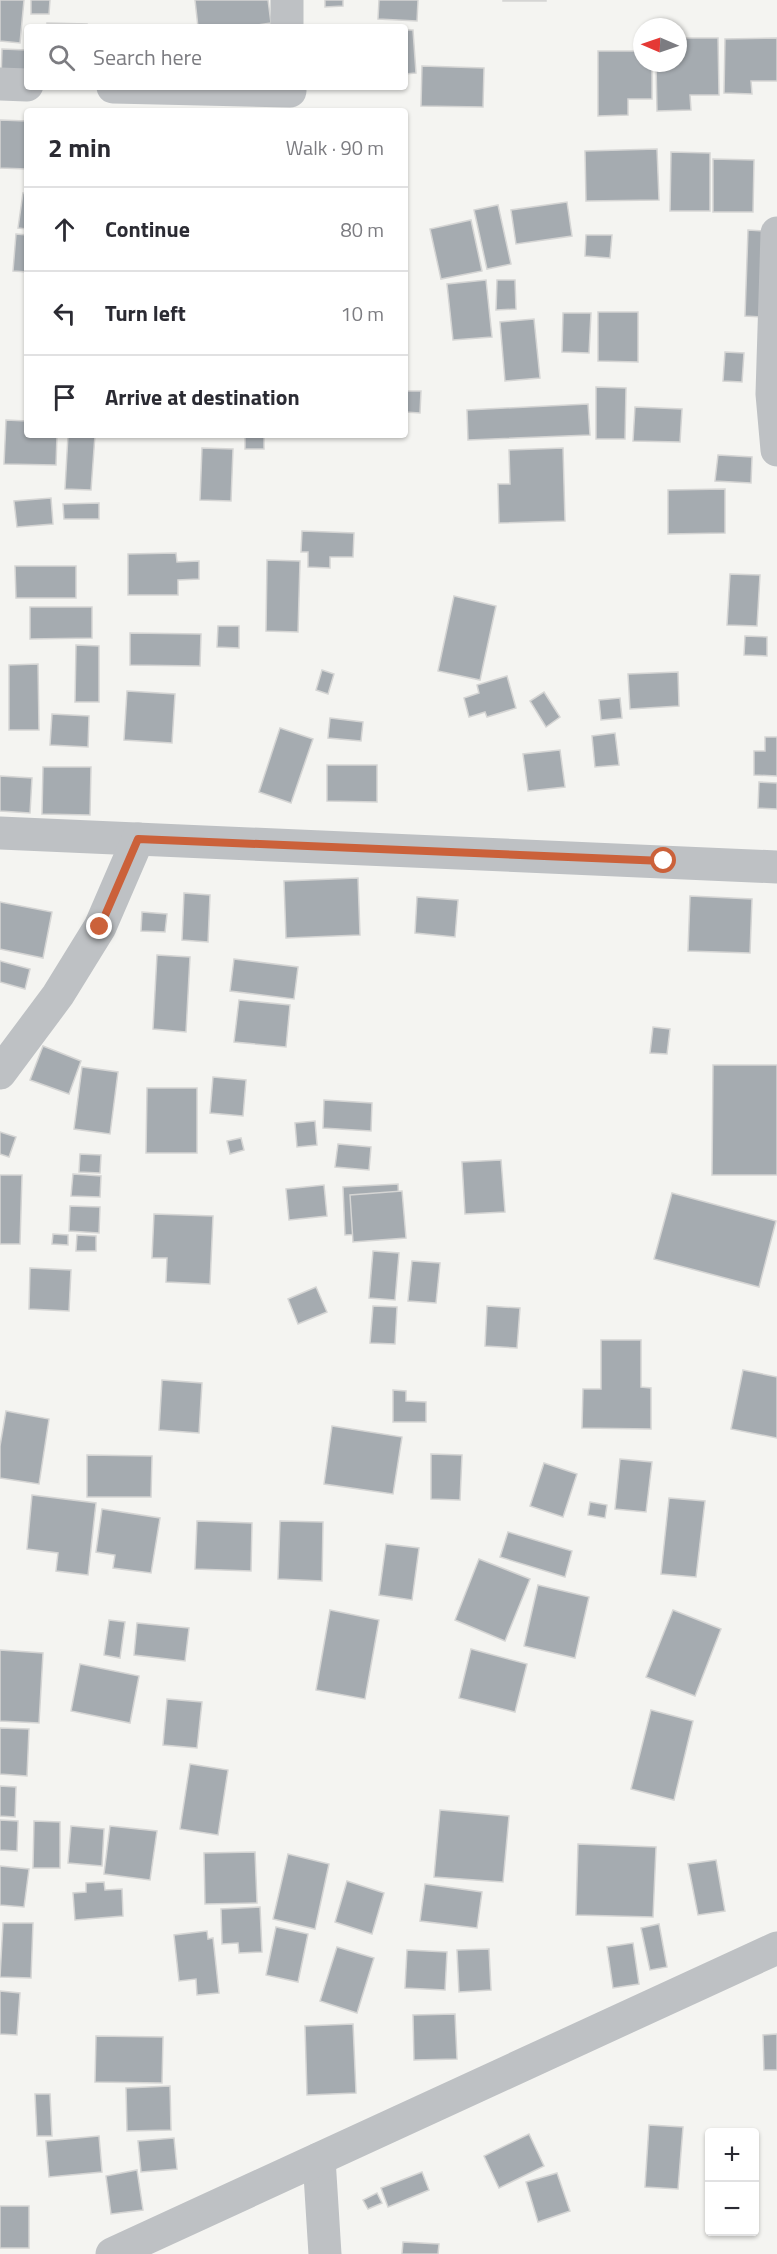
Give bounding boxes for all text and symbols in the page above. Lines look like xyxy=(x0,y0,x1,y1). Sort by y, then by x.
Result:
north arrow xyxy=(633,18,687,72)
search box xyxy=(24,24,408,90)
text: Search here xyxy=(93,40,202,74)
icon: search xyxy=(45,41,78,74)
text: 2 min xyxy=(48,128,111,167)
text: Walk · 90 m xyxy=(286,132,384,163)
text: Continue xyxy=(105,212,190,246)
icon: ahead xyxy=(48,213,81,246)
text: 80 m xyxy=(340,214,384,245)
text: Turn left xyxy=(105,296,186,330)
icon: left xyxy=(48,297,81,330)
text: 10 m xyxy=(340,298,384,329)
text: Arrive at destination xyxy=(105,380,300,414)
icon: arrive xyxy=(48,381,81,414)
route start xyxy=(650,847,676,873)
route end xyxy=(86,913,112,939)
map controls xyxy=(705,2128,759,2236)
button: + xyxy=(705,2128,759,2182)
button: − xyxy=(705,2182,759,2236)

